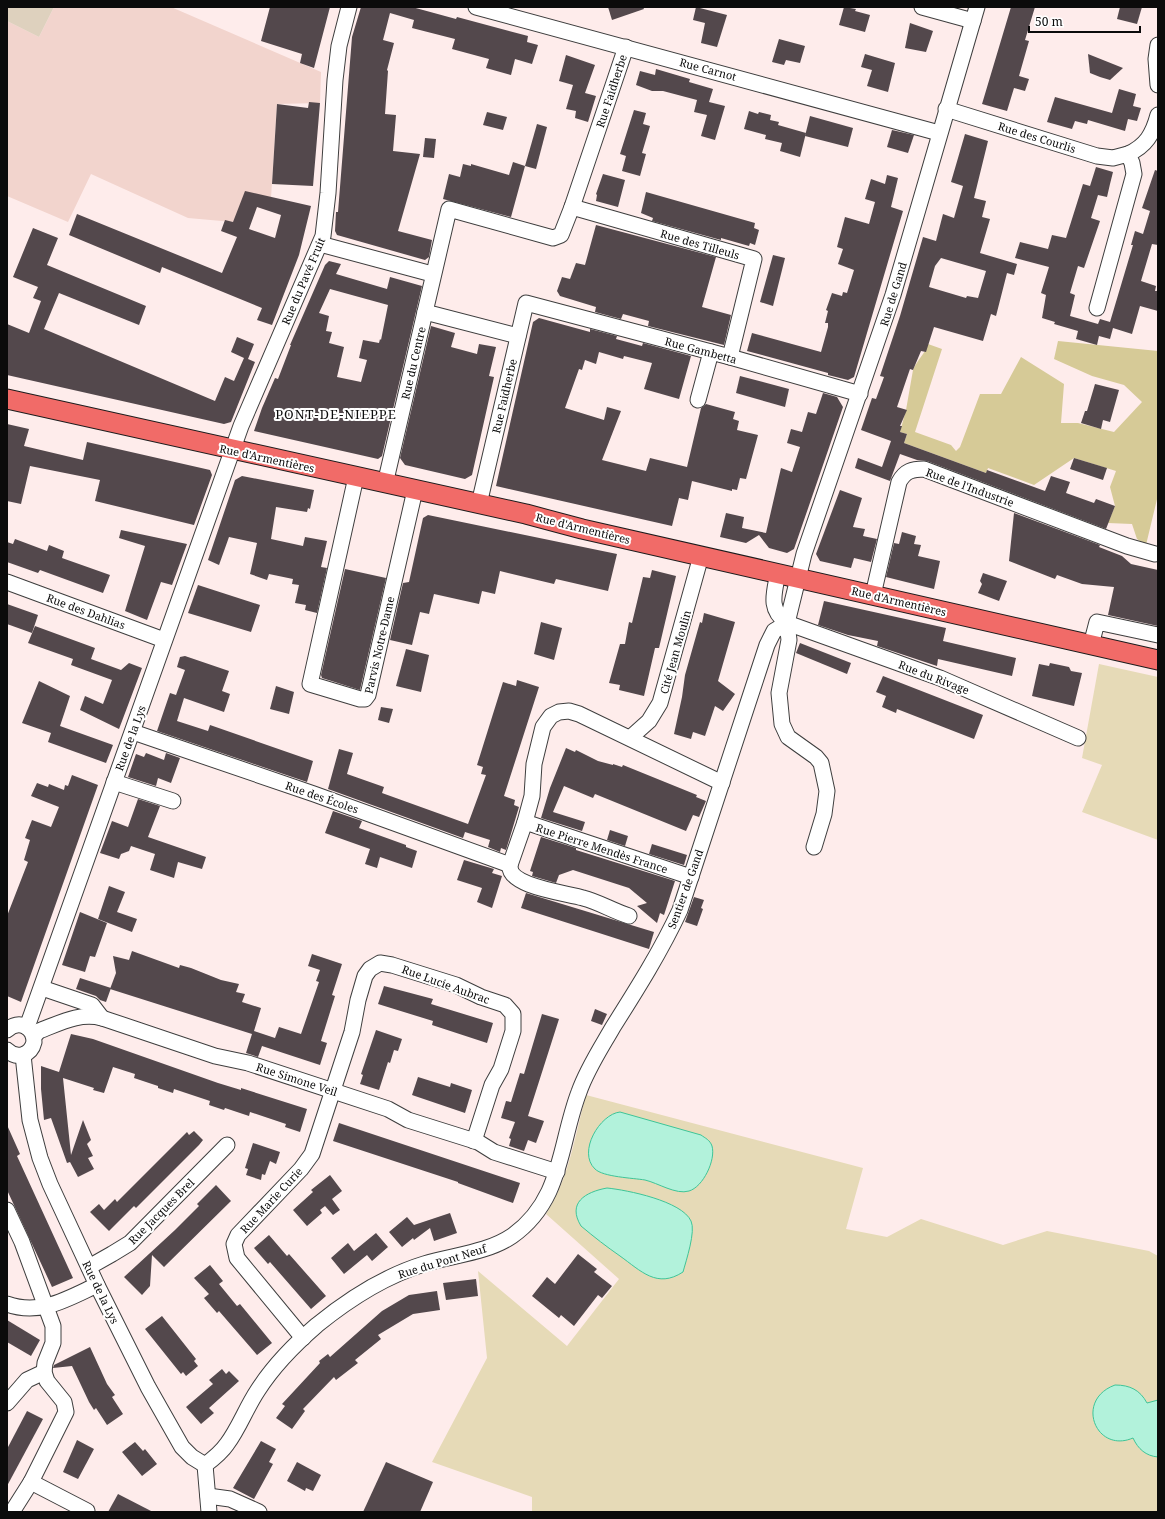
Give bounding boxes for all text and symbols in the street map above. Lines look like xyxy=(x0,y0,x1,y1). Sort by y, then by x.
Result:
scale bar xyxy=(1029,8,1140,34)
text: 50 m xyxy=(1035,13,1063,30)
street label: Rue Faidherbe xyxy=(592,52,630,130)
street label: Rue Carnot xyxy=(678,54,738,84)
street label: Rue des Courlis xyxy=(996,118,1078,156)
street label: Rue des Tilleuls xyxy=(659,226,741,262)
street label: Rue du Pavé Fruit xyxy=(278,235,328,327)
street label: Rue de Gand xyxy=(876,260,910,328)
street label: Rue du Centre xyxy=(397,325,429,401)
street label: Rue Gambetta xyxy=(663,333,739,367)
street label: Rue Faidherbe xyxy=(488,357,520,435)
district label: PONT-DE-NIEPPE xyxy=(275,405,397,423)
street label: Rue d'Armentières xyxy=(218,441,316,475)
street label: Rue de l'Industrie xyxy=(924,464,1016,510)
street label: Rue d'Armentières xyxy=(534,509,632,547)
street label: Rue d'Armentières xyxy=(850,583,948,619)
street label: Rue des Dahlias xyxy=(45,590,127,632)
street label: Parvis Notre-Dame xyxy=(361,595,397,695)
street label: Cité Jean Moulin xyxy=(656,608,694,696)
street label: Rue du Rivage xyxy=(896,657,972,697)
street label: Rue de la Lys xyxy=(111,703,149,773)
street label: Rue des Écoles xyxy=(283,777,361,817)
street label: Rue Pierre Mendès France xyxy=(534,820,670,876)
street label: Sentier de Gand xyxy=(664,847,706,931)
street label: Rue Lucie Aubrac xyxy=(400,961,492,1007)
street label: Rue Simone Veil xyxy=(254,1059,340,1099)
street label: Rue Marie Curie xyxy=(236,1164,306,1236)
street label: Rue Jacques Brel xyxy=(125,1174,198,1247)
street label: Rue du Pont Neuf xyxy=(396,1240,489,1282)
street label: Rue de la Lys xyxy=(79,1258,123,1326)

